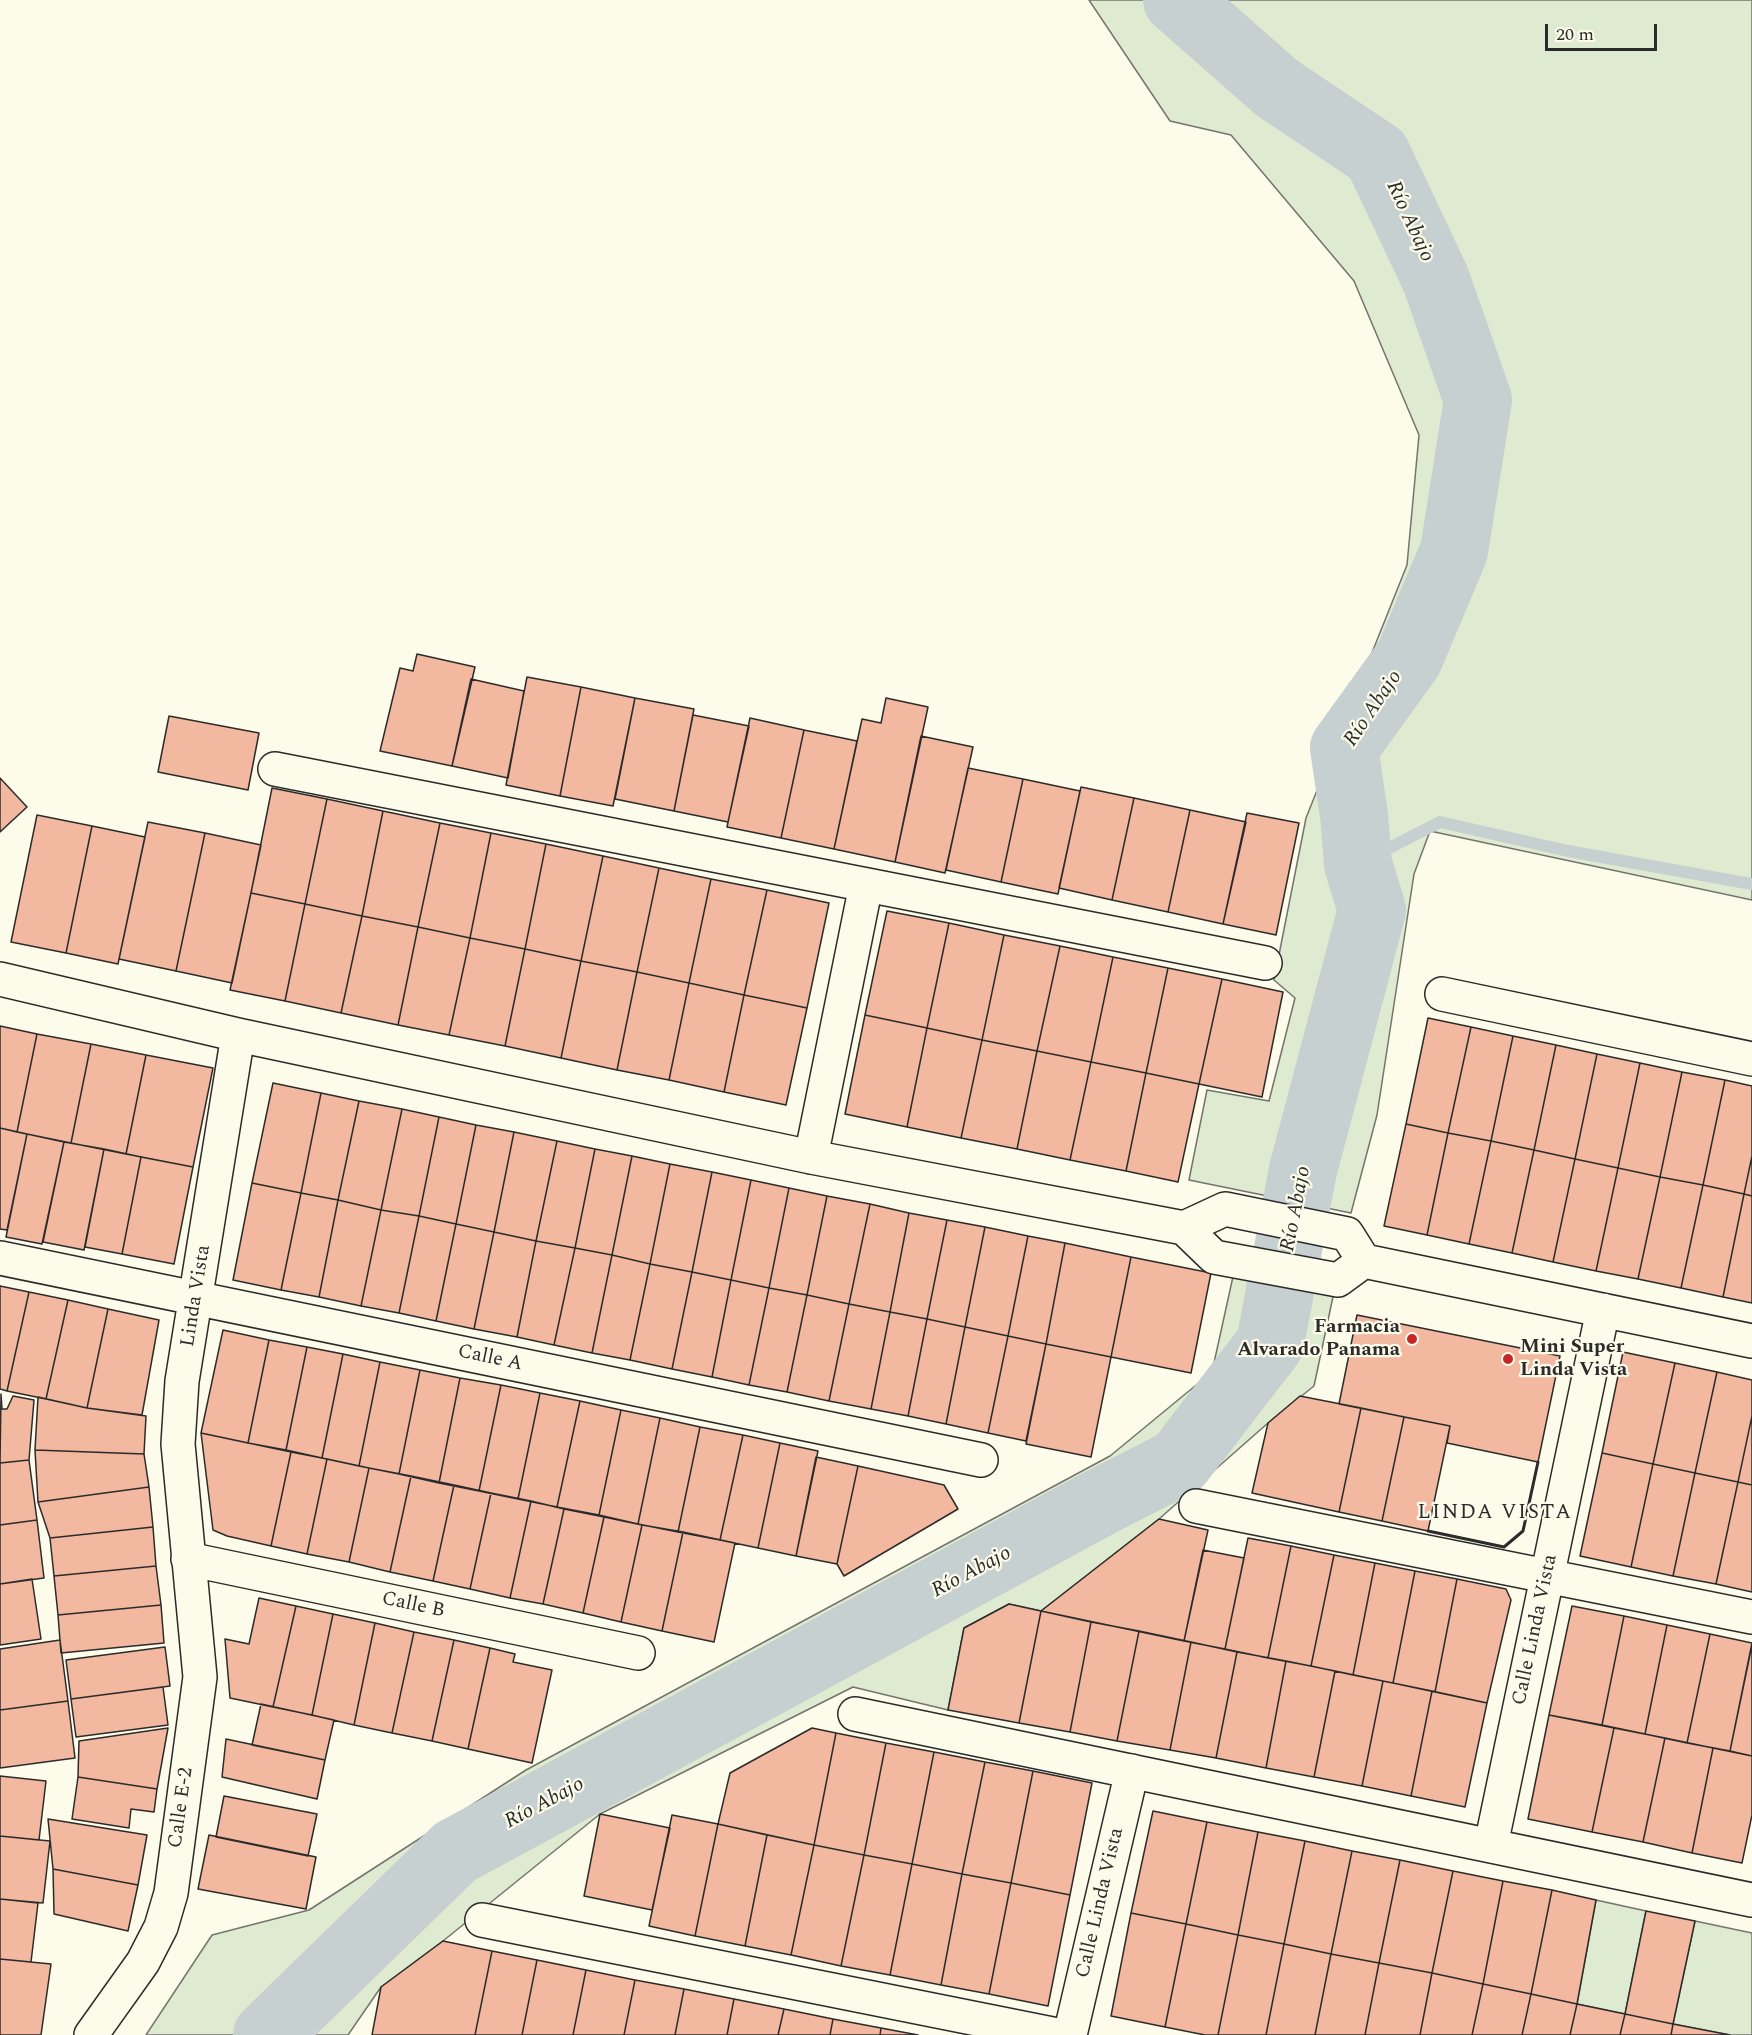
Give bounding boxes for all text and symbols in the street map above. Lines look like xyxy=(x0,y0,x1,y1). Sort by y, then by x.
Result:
scale bar xyxy=(1548,12,1660,50)
text: 20 m xyxy=(1556,21,1594,48)
water label: Río Abajo xyxy=(1379,177,1439,267)
water label: Río Abajo xyxy=(1339,666,1409,752)
water label: Río Abajo xyxy=(1276,1164,1318,1254)
street label: Linda Vista xyxy=(177,1243,217,1349)
place label: Farmacia Alvarado Panama xyxy=(1237,1316,1400,1363)
marker: Farmacia Alvarado Panama xyxy=(1405,1332,1419,1346)
place label: Mini Super Linda Vista xyxy=(1520,1336,1627,1383)
street label: Calle A xyxy=(455,1340,525,1378)
marker: Mini Super Linda Vista xyxy=(1501,1352,1515,1366)
district label: LINDA VISTA xyxy=(1417,1501,1573,1527)
water label: Río Abajo xyxy=(928,1542,1016,1604)
street label: Calle Linda Vista xyxy=(1508,1552,1564,1708)
street label: Calle B xyxy=(379,1588,447,1624)
street label: Calle E-2 xyxy=(164,1766,200,1850)
water label: Río Abajo xyxy=(501,1773,589,1835)
street label: Calle Linda Vista xyxy=(1072,1826,1130,1980)

